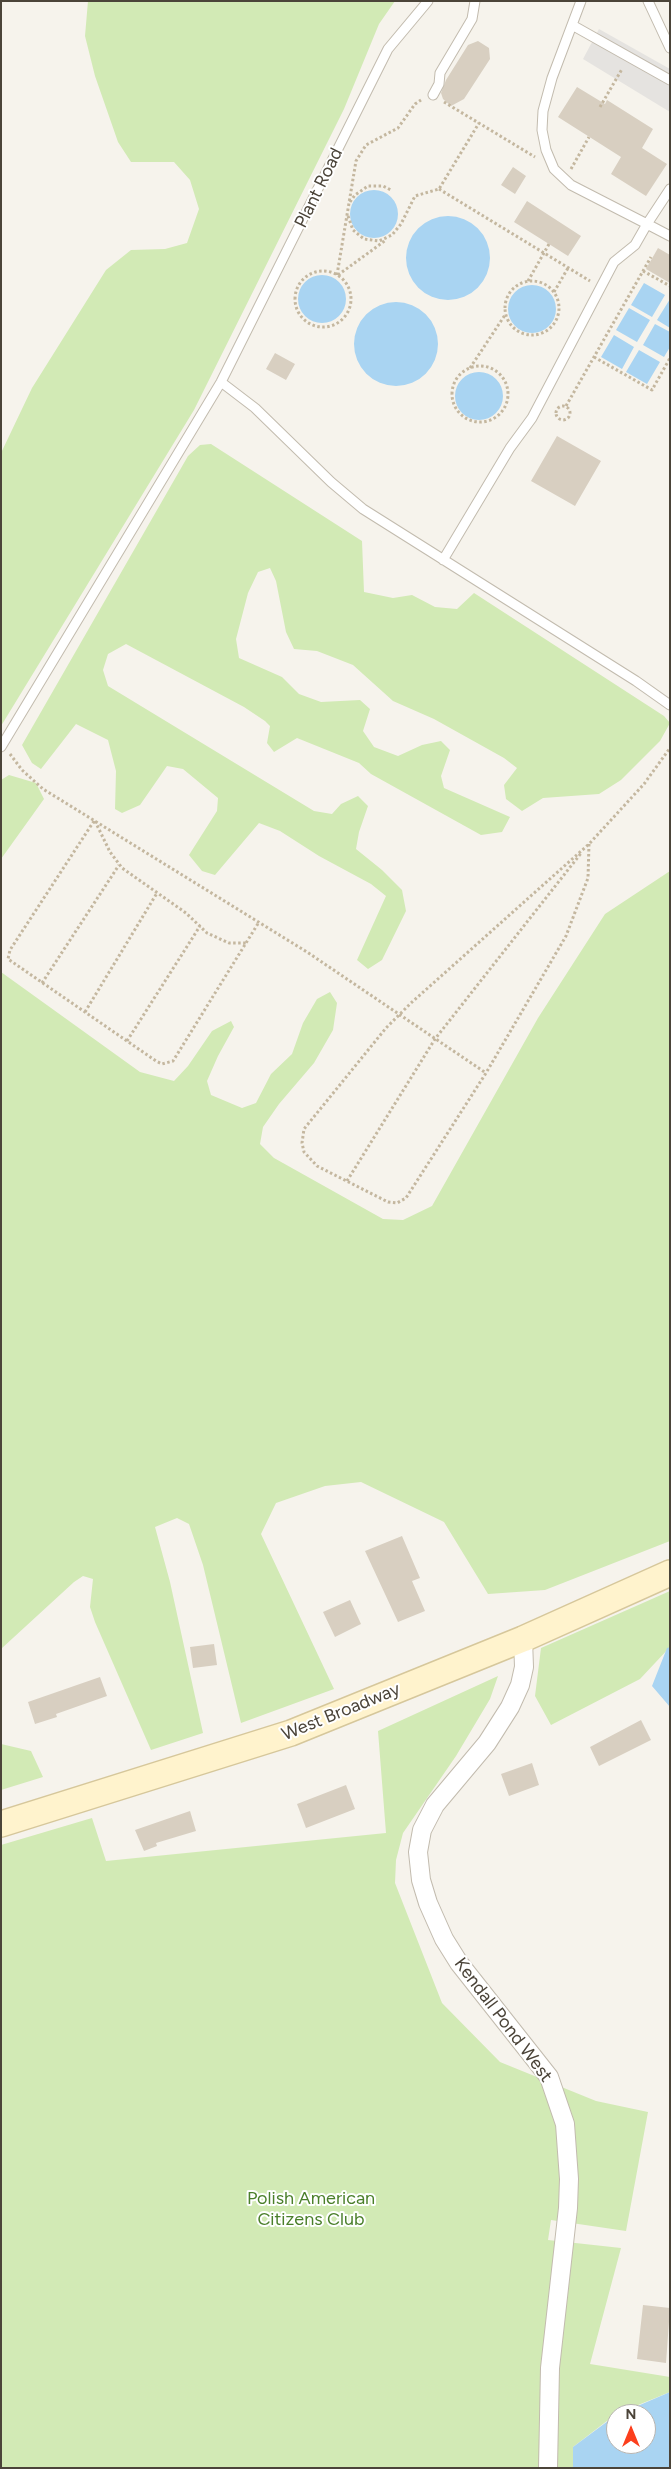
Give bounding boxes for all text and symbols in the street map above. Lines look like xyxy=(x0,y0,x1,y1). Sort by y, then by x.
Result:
street label: Plant Road xyxy=(290,144,348,232)
street label: West Broadway xyxy=(279,1678,403,1746)
street label: Kendall Pond West xyxy=(449,1954,557,2086)
park label: Polish American Citizens Club xyxy=(247,2188,375,2230)
north arrow xyxy=(606,2404,656,2454)
text: N xyxy=(626,2406,636,2423)

